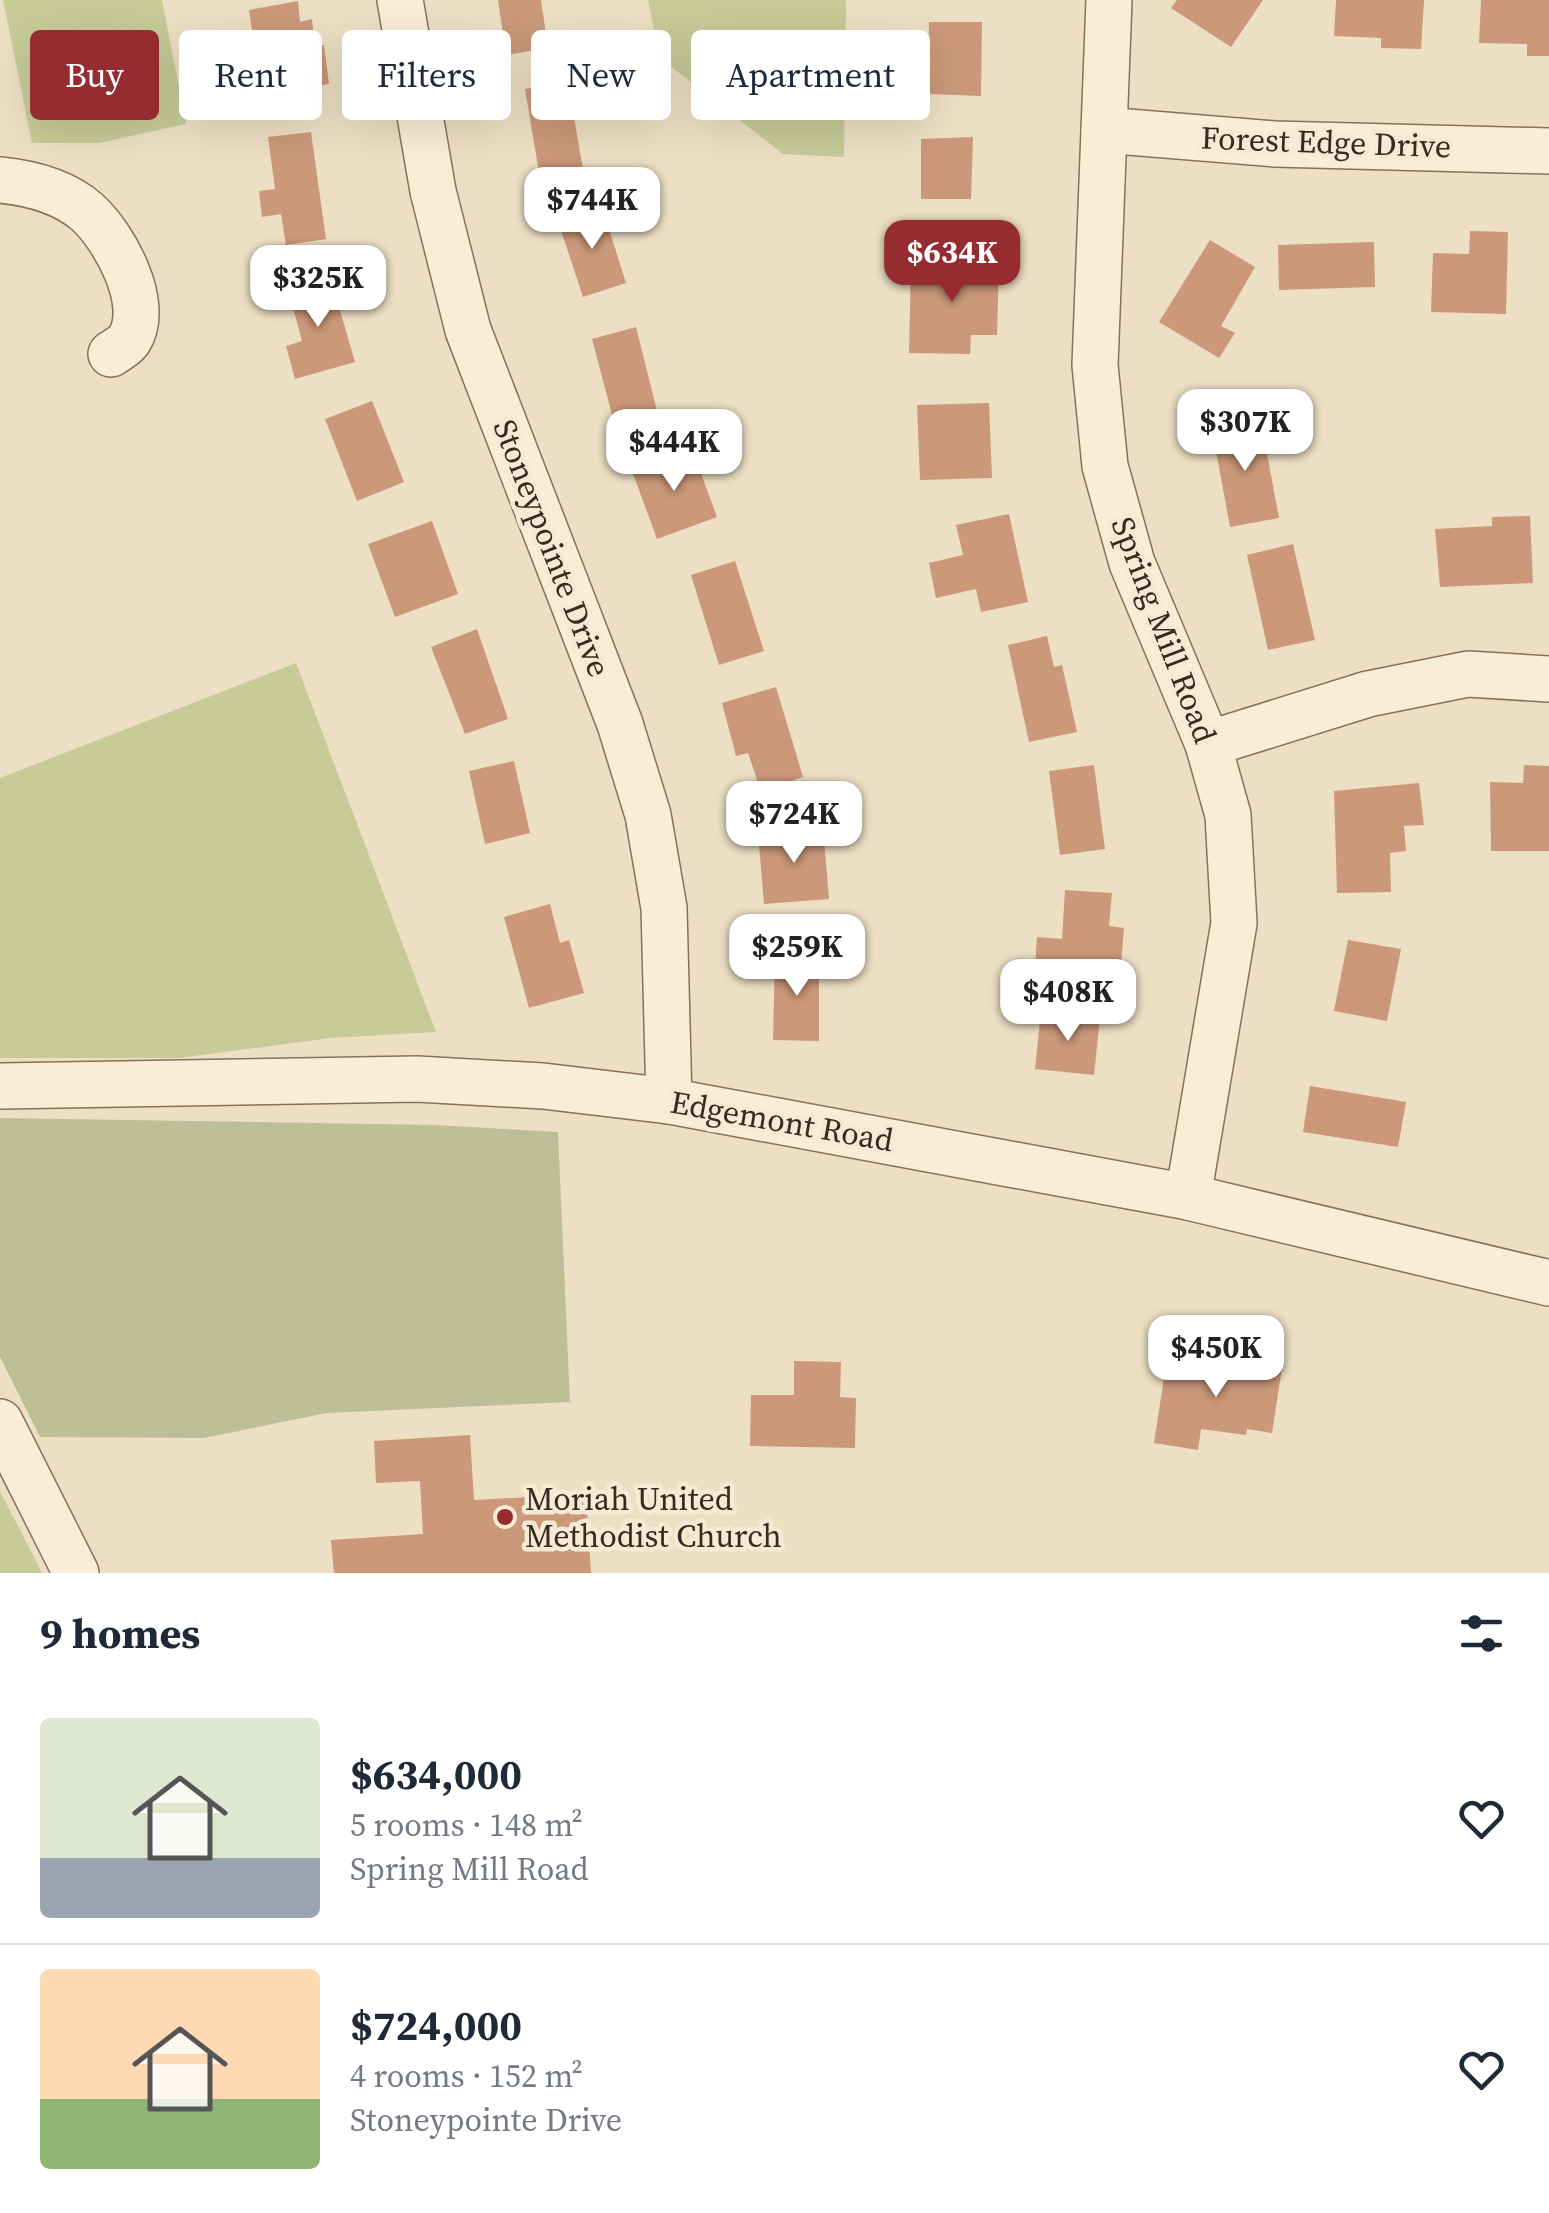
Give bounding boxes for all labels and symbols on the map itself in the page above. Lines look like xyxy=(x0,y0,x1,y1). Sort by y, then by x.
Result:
street label: Forest Edge Drive xyxy=(1200,116,1452,168)
pin: $744K xyxy=(522,167,662,252)
pin: $634K xyxy=(882,220,1022,305)
pin: $325K xyxy=(248,245,388,330)
pin: $307K xyxy=(1175,389,1315,474)
pin: $444K xyxy=(604,409,744,494)
street label: Stoneypointe Drive xyxy=(483,413,621,683)
street label: Spring Mill Road xyxy=(1101,511,1227,749)
pin: $724K xyxy=(724,781,864,866)
pin: $259K xyxy=(727,914,867,999)
pin: $408K xyxy=(998,959,1138,1044)
street label: Edgemont Road xyxy=(667,1080,897,1162)
pin: $450K xyxy=(1146,1315,1286,1400)
place label: Moriah United Methodist Church xyxy=(525,1477,782,1558)
marker: Moriah United Methodist Church xyxy=(494,1506,516,1528)

